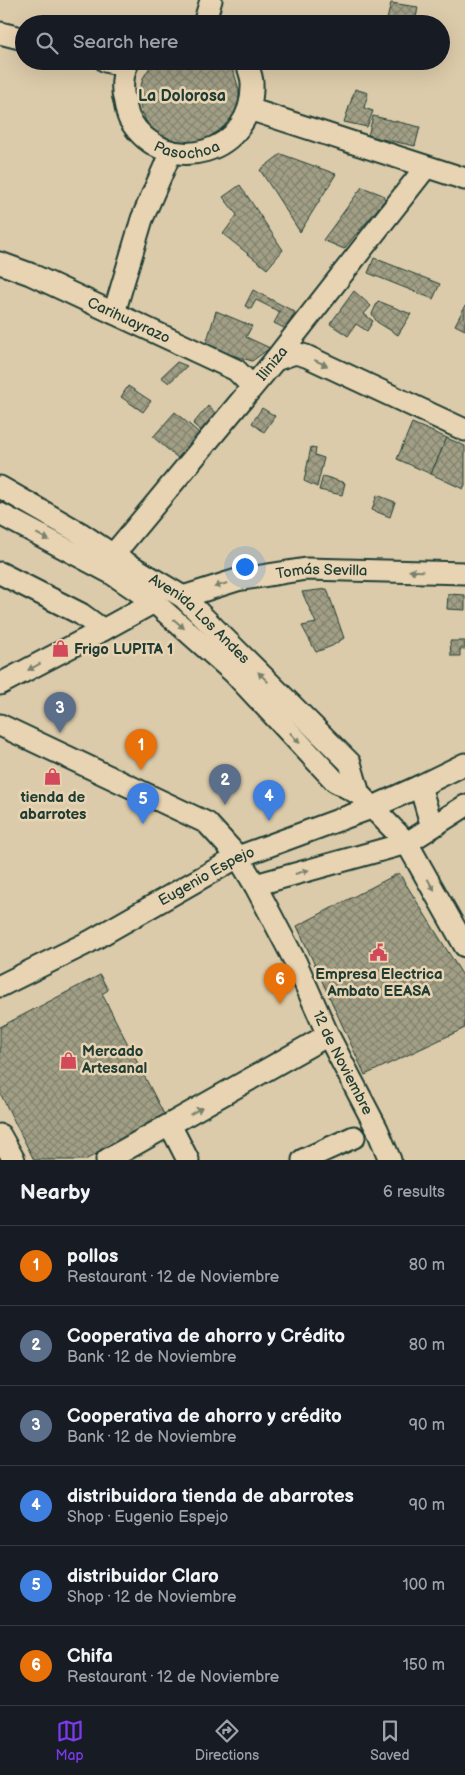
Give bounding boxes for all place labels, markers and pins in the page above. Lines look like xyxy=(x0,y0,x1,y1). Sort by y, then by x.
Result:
shop icon: Frigo LUPITA 1 xyxy=(50,639,70,659)
place label: Frigo LUPITA 1 xyxy=(74,640,173,659)
pin: 3 xyxy=(44,692,76,733)
pin: 1 xyxy=(125,729,157,770)
pin: 2 xyxy=(209,764,241,805)
shop icon: tienda de abarrotes xyxy=(43,766,63,786)
pin: 4 xyxy=(253,780,285,821)
pin: 5 xyxy=(127,783,159,824)
place label: tienda de abarrotes xyxy=(20,788,87,824)
public building icon: Empresa Electrica Ambato EEASA xyxy=(369,943,389,963)
pin: 6 xyxy=(264,963,296,1004)
place label: Empresa Electrica Ambato EEASA xyxy=(315,965,443,1001)
place label: Mercado Artesanal xyxy=(81,1042,147,1078)
shop icon: Mercado Artesanal xyxy=(58,1050,78,1070)

